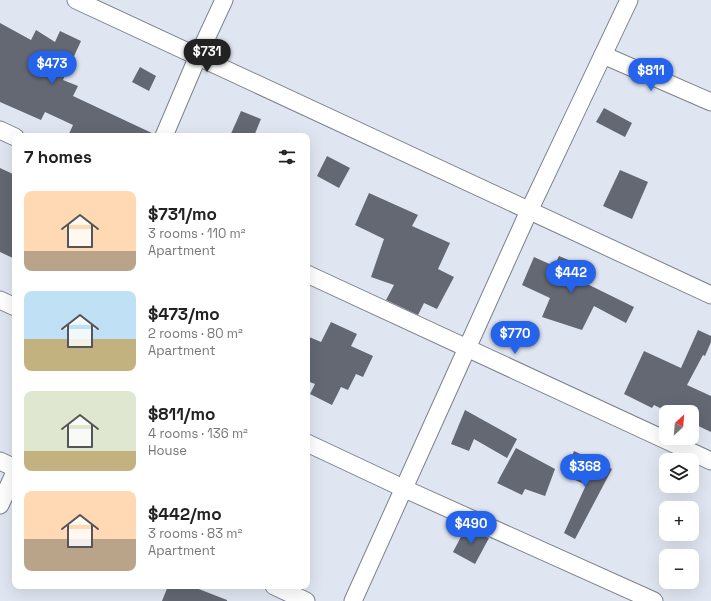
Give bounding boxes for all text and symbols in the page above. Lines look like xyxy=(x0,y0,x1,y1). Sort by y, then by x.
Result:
pin: $731 xyxy=(183,39,231,73)
text: $731 xyxy=(193,43,221,60)
pin: $473 xyxy=(28,51,76,85)
text: $473 xyxy=(37,55,67,72)
pin: $811 xyxy=(627,58,675,92)
text: $811 xyxy=(637,62,665,79)
text: 7 homes xyxy=(24,146,92,168)
icon: filters xyxy=(276,146,298,168)
text: $731/mo xyxy=(148,203,217,225)
icon: home xyxy=(56,207,104,255)
text: 3 rooms · 110 m² xyxy=(148,225,246,242)
text: Apartment xyxy=(148,242,216,259)
pin: $442 xyxy=(547,260,595,294)
text: $442 xyxy=(555,264,587,281)
text: $473/mo xyxy=(148,303,220,325)
icon: home xyxy=(56,307,104,355)
pin: $770 xyxy=(491,321,539,355)
text: 2 rooms · 80 m² xyxy=(148,325,243,342)
text: $770 xyxy=(500,325,530,342)
text: Apartment xyxy=(148,342,216,359)
text: $811/mo xyxy=(148,403,215,425)
north arrow xyxy=(659,405,699,445)
map controls xyxy=(659,405,699,589)
icon: home xyxy=(56,407,104,455)
text: 4 rooms · 136 m² xyxy=(148,425,248,442)
text: House xyxy=(148,442,187,459)
button: layers xyxy=(659,453,699,493)
pin: $368 xyxy=(561,454,609,488)
text: $368 xyxy=(569,458,601,475)
button: + xyxy=(659,501,699,541)
text: $442/mo xyxy=(148,503,222,525)
icon: home xyxy=(56,507,104,555)
pin: $490 xyxy=(447,511,495,545)
text: $490 xyxy=(455,515,487,532)
text: 3 rooms · 83 m² xyxy=(148,525,242,542)
text: Apartment xyxy=(148,542,216,559)
button: − xyxy=(659,549,699,589)

